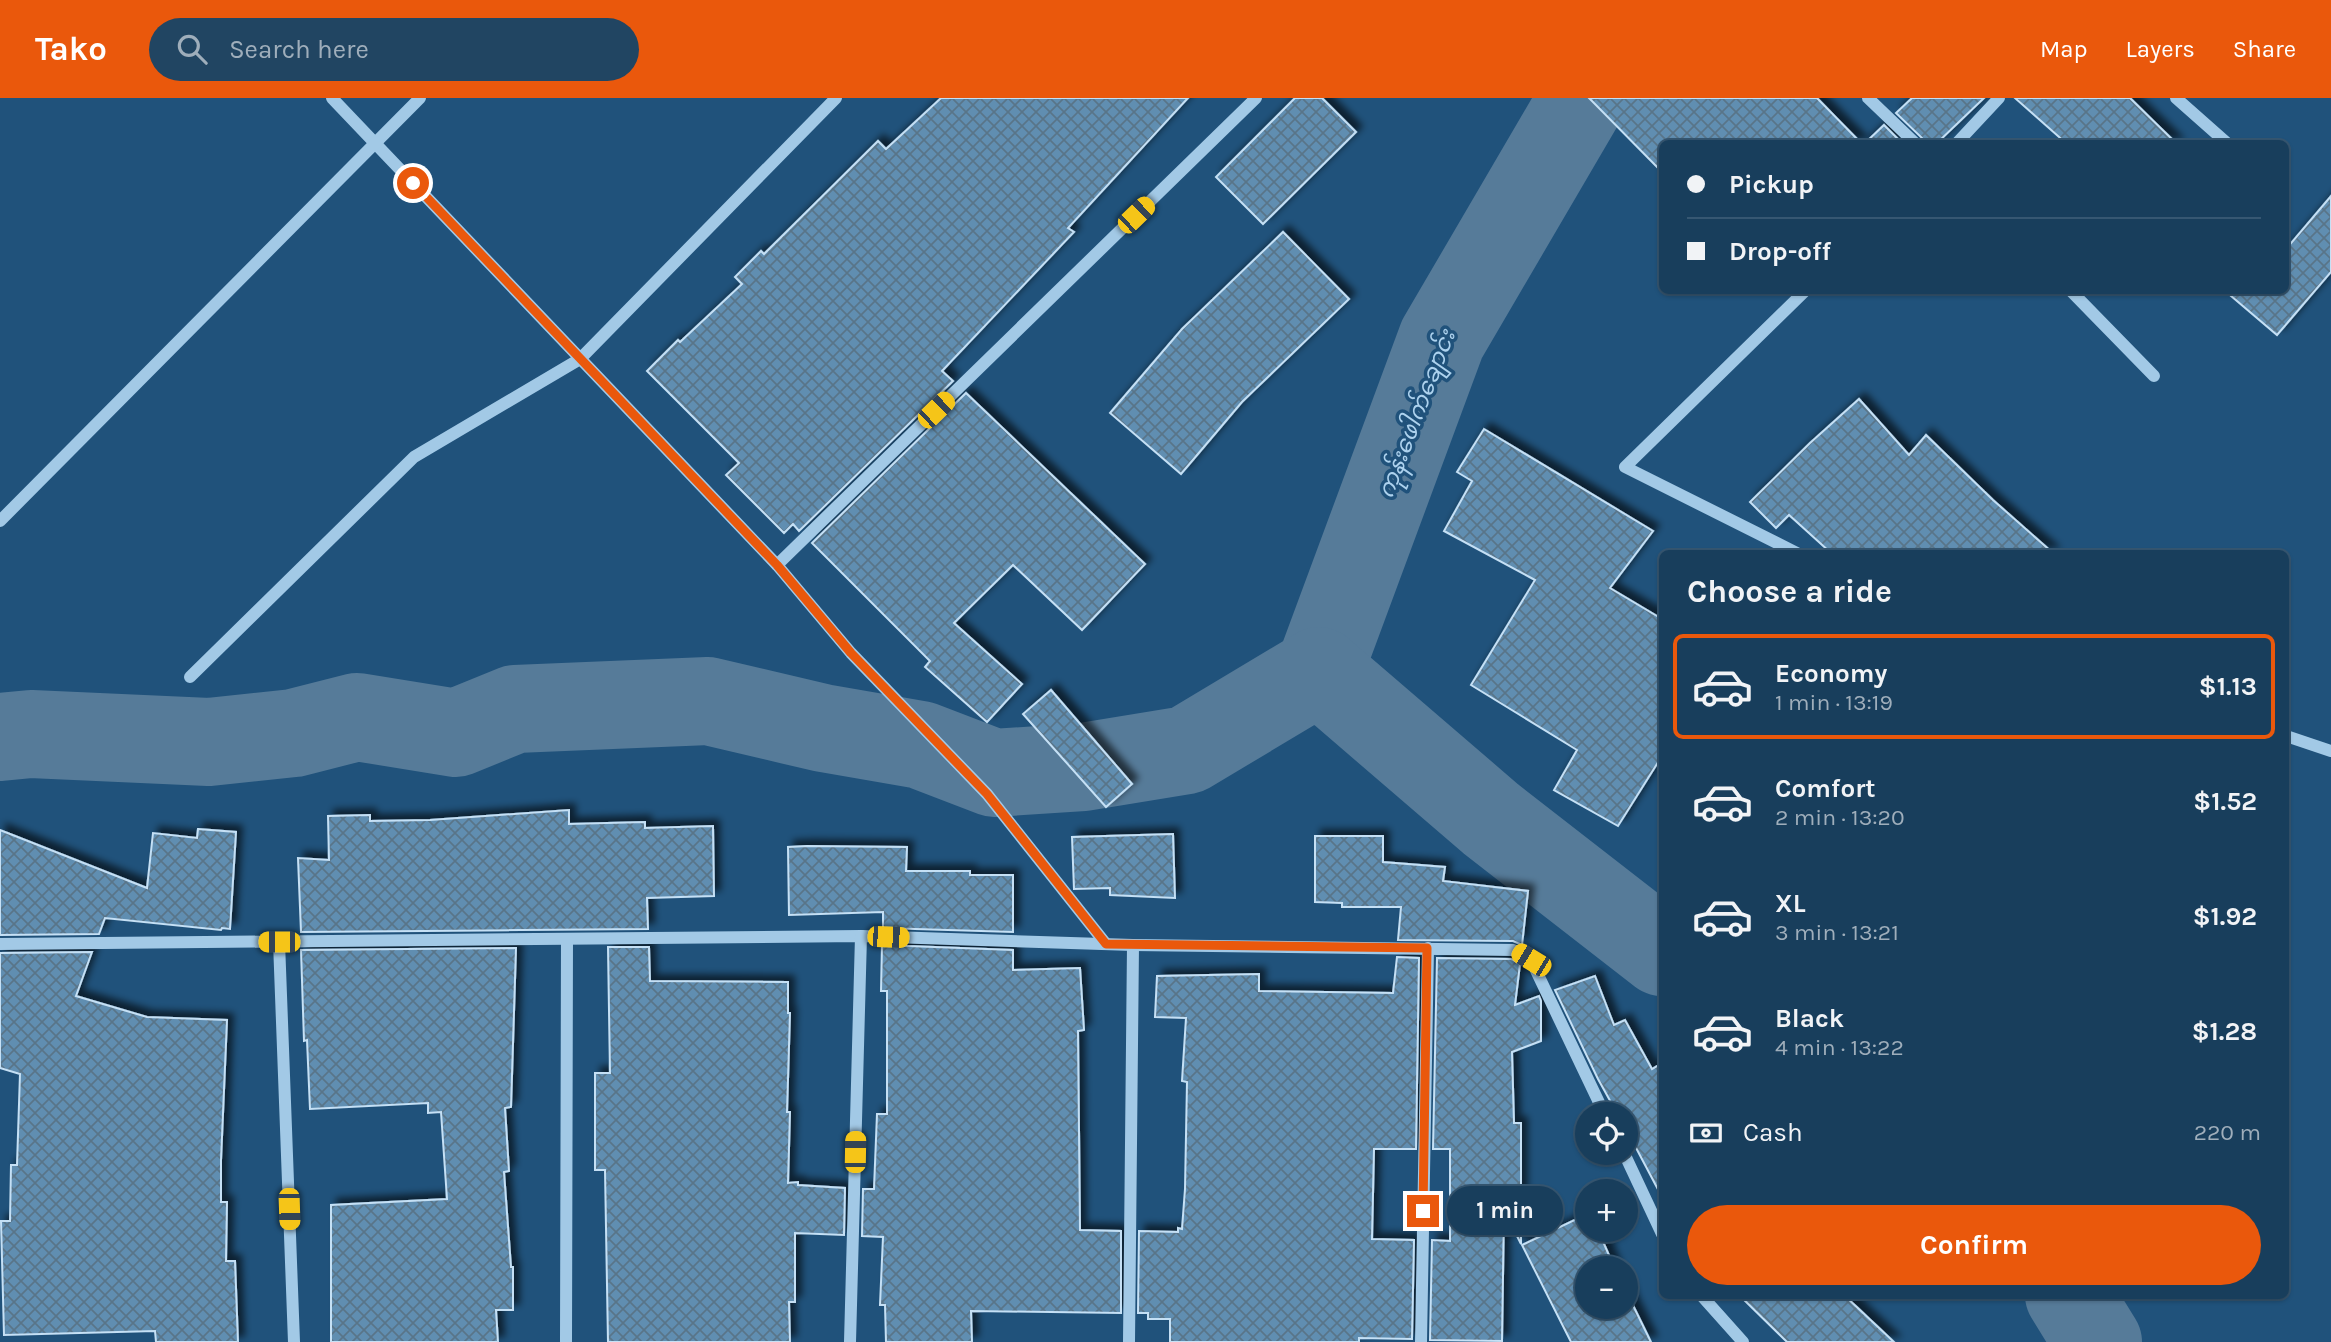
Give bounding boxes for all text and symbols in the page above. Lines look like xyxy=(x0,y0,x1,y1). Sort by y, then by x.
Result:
search box xyxy=(149,18,639,81)
text: Tako xyxy=(35,30,107,68)
icon: search xyxy=(173,30,211,68)
text: Search here xyxy=(229,34,369,65)
text: Map xyxy=(2040,35,2088,63)
text: Layers xyxy=(2126,35,2195,63)
text: Share xyxy=(2233,35,2296,63)
route start xyxy=(397,167,429,199)
text: Pickup xyxy=(1729,169,1814,200)
car xyxy=(1114,193,1159,237)
text: Drop-off xyxy=(1729,236,1831,267)
water label: ကုန်းဖေါက်ချောင်း xyxy=(1369,323,1466,504)
car xyxy=(914,388,959,432)
text: Choose a ride xyxy=(1687,573,1892,610)
icon: car xyxy=(1691,655,1754,718)
text: Economy xyxy=(1775,658,1887,689)
text: $1.13 xyxy=(2199,671,2257,702)
text: 1 min · 13:19 xyxy=(1775,689,1893,716)
icon: car xyxy=(1691,770,1754,833)
text: Comfort xyxy=(1775,773,1876,804)
text: $1.52 xyxy=(2193,786,2257,817)
text: 2 min · 13:20 xyxy=(1775,804,1905,831)
icon: car xyxy=(1691,885,1754,948)
text: XL xyxy=(1775,888,1806,919)
text: $1.92 xyxy=(2193,901,2257,932)
text: 3 min · 13:21 xyxy=(1775,919,1899,946)
car xyxy=(867,926,910,948)
car xyxy=(259,932,301,953)
car xyxy=(1508,940,1555,980)
icon: car xyxy=(1691,1000,1754,1063)
text: Black xyxy=(1775,1003,1844,1034)
text: $1.28 xyxy=(2192,1016,2257,1047)
text: 4 min · 13:22 xyxy=(1775,1034,1904,1061)
map controls xyxy=(1575,1102,1638,1319)
button: locate xyxy=(1575,1102,1638,1165)
icon: cash xyxy=(1687,1114,1725,1152)
text: Cash xyxy=(1743,1117,1803,1148)
text: 220 m xyxy=(2194,1119,2261,1146)
car xyxy=(845,1131,866,1173)
button: + xyxy=(1575,1179,1638,1242)
callout: 1 min xyxy=(1448,1186,1563,1236)
car xyxy=(278,1188,301,1230)
route end xyxy=(1407,1195,1439,1227)
text: 1 min xyxy=(1476,1197,1534,1224)
button: Confirm xyxy=(1687,1205,2261,1285)
button: − xyxy=(1575,1256,1638,1319)

